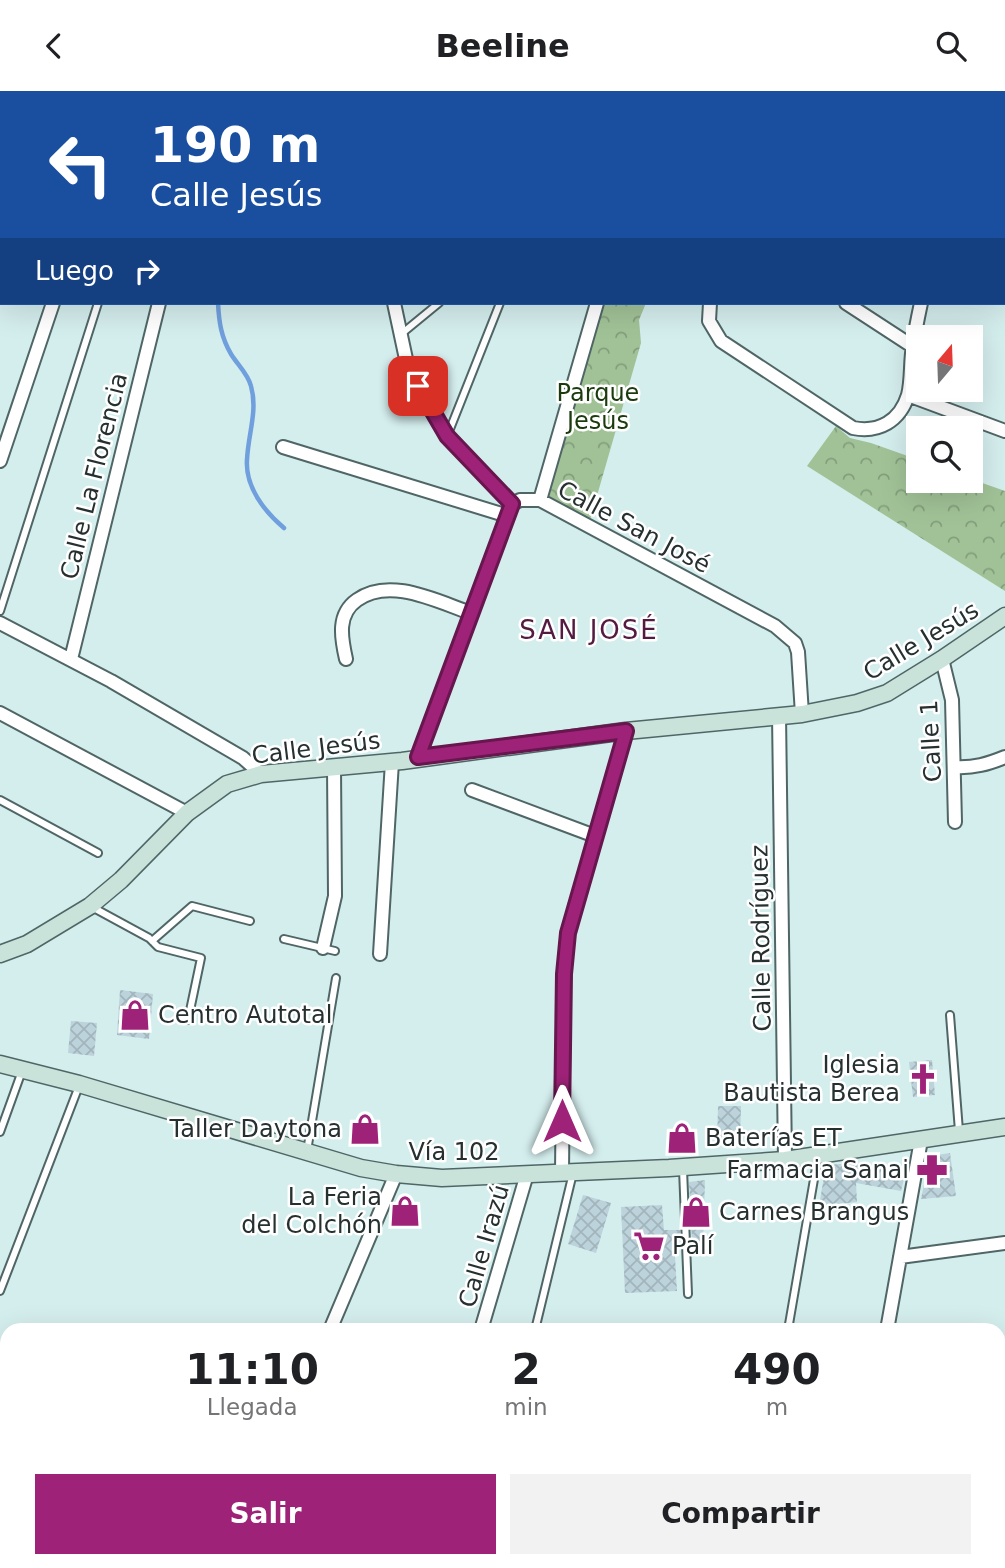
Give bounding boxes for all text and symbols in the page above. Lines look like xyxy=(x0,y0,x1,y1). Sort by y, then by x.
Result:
icon: back xyxy=(35,27,73,65)
text: Beeline xyxy=(435,27,570,65)
icon: search xyxy=(932,27,970,65)
text: 190 m xyxy=(150,117,320,174)
icon: left xyxy=(35,119,126,210)
text: Calle Jesús xyxy=(150,176,322,214)
icon: right xyxy=(128,252,166,290)
text: Luego xyxy=(35,256,114,286)
north arrow xyxy=(906,325,984,403)
map controls xyxy=(906,325,983,493)
pin xyxy=(388,356,448,416)
icon: arrive xyxy=(399,367,437,405)
street label: Calle La Florencia xyxy=(55,370,133,582)
park label: Parque Jesús xyxy=(557,379,639,435)
button: search xyxy=(906,416,983,493)
street label: Calle San José xyxy=(553,475,715,579)
street label: Calle Jesús xyxy=(858,596,984,686)
district label: SAN JOSÉ xyxy=(519,614,659,645)
street label: Calle 1 xyxy=(915,699,947,783)
street label: Calle Jesús xyxy=(250,726,382,770)
street label: Calle Rodríguez xyxy=(745,844,777,1032)
shop icon: Centro Autotal xyxy=(118,998,152,1032)
place label: Centro Autotal xyxy=(158,1001,332,1029)
place label: Iglesia Bautista Berea xyxy=(723,1051,900,1107)
church icon: Iglesia Bautista Berea xyxy=(906,1062,940,1096)
position arrow xyxy=(525,1084,599,1158)
shop icon: Taller Daytona xyxy=(348,1112,382,1146)
place label: Taller Daytona xyxy=(169,1115,342,1143)
shop icon: Baterías ET xyxy=(665,1121,699,1155)
place label: Baterías ET xyxy=(705,1124,842,1152)
street label: Vía 102 xyxy=(408,1138,500,1166)
pharmacy icon: Farmacia Sanai xyxy=(915,1153,949,1187)
place label: Farmacia Sanai xyxy=(726,1156,909,1184)
street label: Calle Irazú xyxy=(453,1181,515,1311)
place label: La Feria del Colchón xyxy=(241,1183,382,1239)
shop icon: La Feria del Colchón xyxy=(388,1194,422,1228)
shop icon: Carnes Brangus xyxy=(679,1195,713,1229)
place label: Carnes Brangus xyxy=(719,1198,909,1226)
supermarket icon: Palí xyxy=(632,1229,666,1263)
place label: Palí xyxy=(672,1232,715,1260)
text: 11:10 xyxy=(185,1345,319,1394)
text: 2 xyxy=(511,1345,541,1394)
text: 490 xyxy=(733,1345,821,1394)
text: Llegada xyxy=(207,1394,298,1420)
text: min xyxy=(504,1394,548,1420)
text: m xyxy=(766,1394,788,1420)
button: Salir xyxy=(35,1474,496,1554)
button: Compartir xyxy=(510,1474,971,1554)

